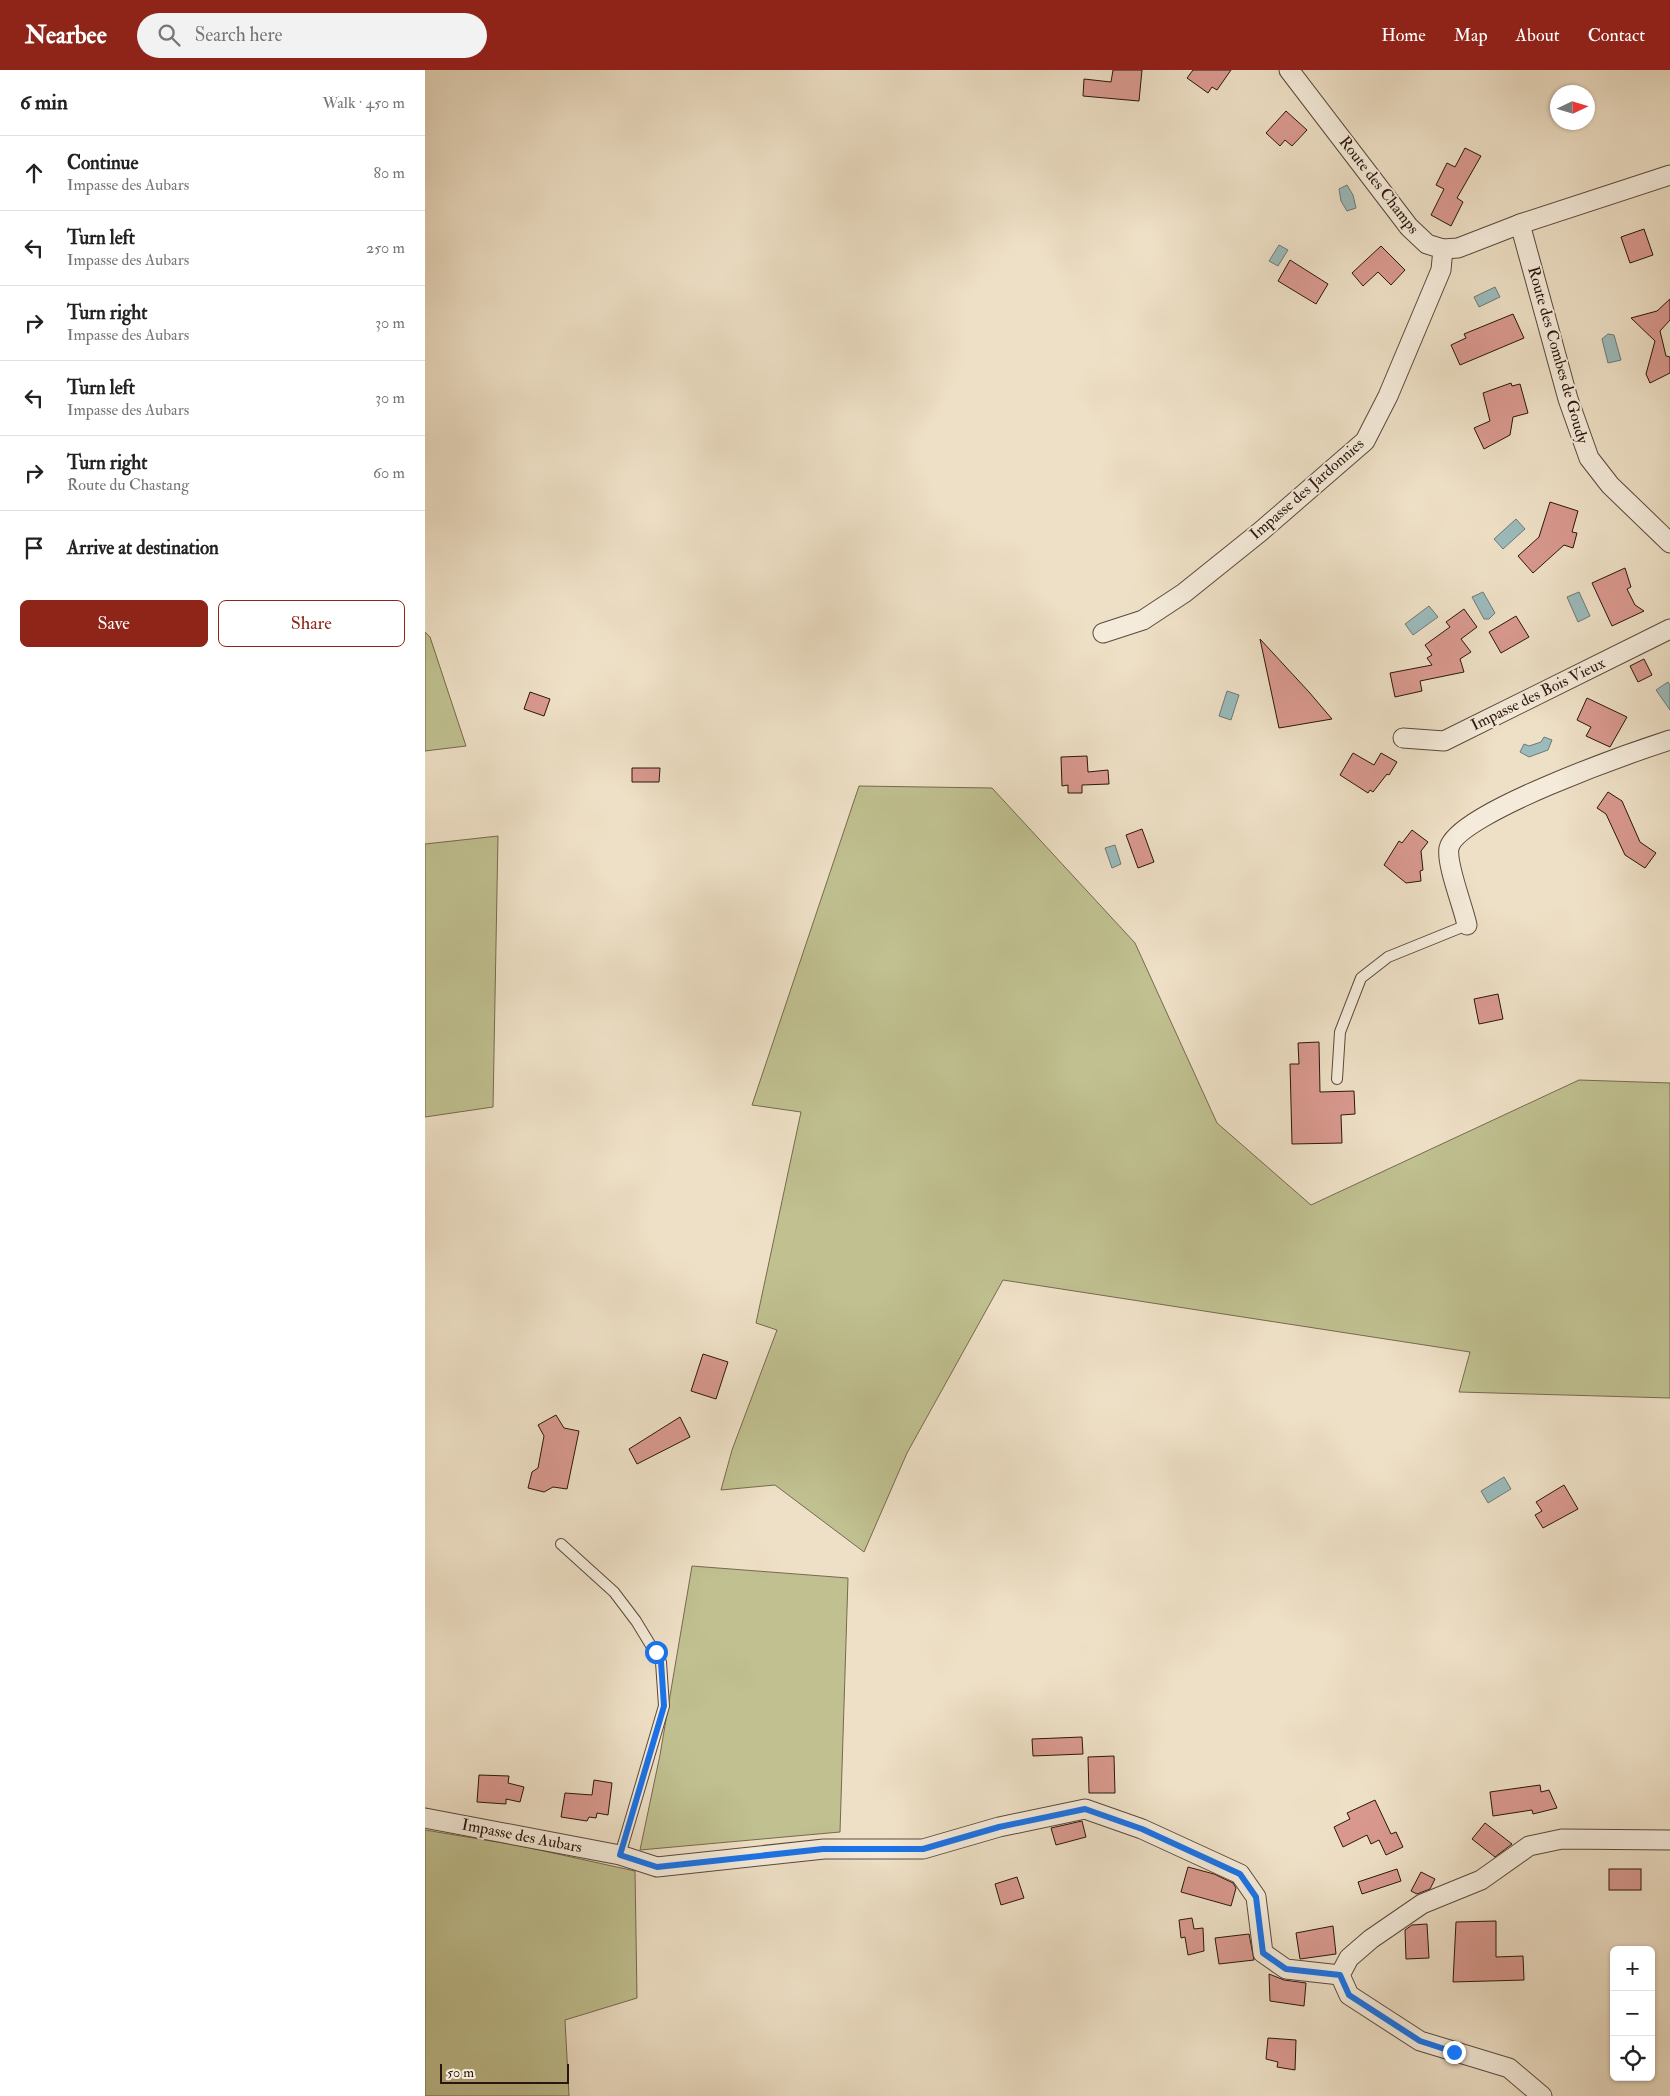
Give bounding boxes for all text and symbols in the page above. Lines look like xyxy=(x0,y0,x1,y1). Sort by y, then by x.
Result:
search box xyxy=(137,13,487,58)
text: Nearbee xyxy=(25,20,107,51)
icon: search xyxy=(155,21,183,49)
text: Search here xyxy=(195,23,282,47)
text: Home xyxy=(1381,24,1426,47)
text: Map xyxy=(1454,24,1488,47)
text: About xyxy=(1516,24,1560,47)
text: Contact xyxy=(1588,24,1645,47)
north arrow xyxy=(1550,85,1595,130)
text: 6 min xyxy=(20,89,68,116)
text: Walk · 450 m xyxy=(322,93,405,113)
street label: Route des Champs xyxy=(1334,132,1423,238)
text: Continue xyxy=(67,151,138,175)
icon: ahead xyxy=(20,159,48,187)
text: 80 m xyxy=(374,163,405,183)
text: Impasse des Aubars xyxy=(67,175,189,195)
text: Turn left xyxy=(67,226,135,250)
icon: left xyxy=(20,234,48,262)
text: 250 m xyxy=(366,238,405,258)
text: Impasse des Aubars xyxy=(67,250,189,270)
street label: Route des Combes de Goudy xyxy=(1523,264,1593,447)
text: Turn right xyxy=(67,301,147,325)
icon: right xyxy=(20,309,48,337)
text: 30 m xyxy=(375,313,405,333)
text: Impasse des Aubars xyxy=(67,325,189,345)
text: Turn left xyxy=(67,376,135,400)
icon: left xyxy=(20,384,48,412)
text: 30 m xyxy=(375,388,405,408)
text: Impasse des Aubars xyxy=(67,400,189,420)
street label: Impasse des Jardonnies xyxy=(1246,434,1369,545)
text: Turn right xyxy=(67,451,147,475)
icon: right xyxy=(20,459,48,487)
text: 60 m xyxy=(373,463,405,483)
text: Route du Chastang xyxy=(67,475,189,495)
icon: arrive xyxy=(20,534,48,562)
text: Arrive at destination xyxy=(67,536,219,560)
button: Save xyxy=(20,600,208,647)
button: Share xyxy=(218,600,405,647)
street label: Impasse des Bois Vieux xyxy=(1468,653,1609,736)
route start xyxy=(645,1641,668,1664)
street label: Impasse des Aubars xyxy=(460,1815,584,1858)
map controls xyxy=(1610,1946,1655,2081)
button: + xyxy=(1610,1946,1655,1991)
button: − xyxy=(1610,1991,1655,2036)
button: locate xyxy=(1610,2036,1655,2081)
route end xyxy=(1443,2041,1466,2064)
scale bar xyxy=(440,2061,569,2084)
text: 50 m xyxy=(447,2064,474,2081)

